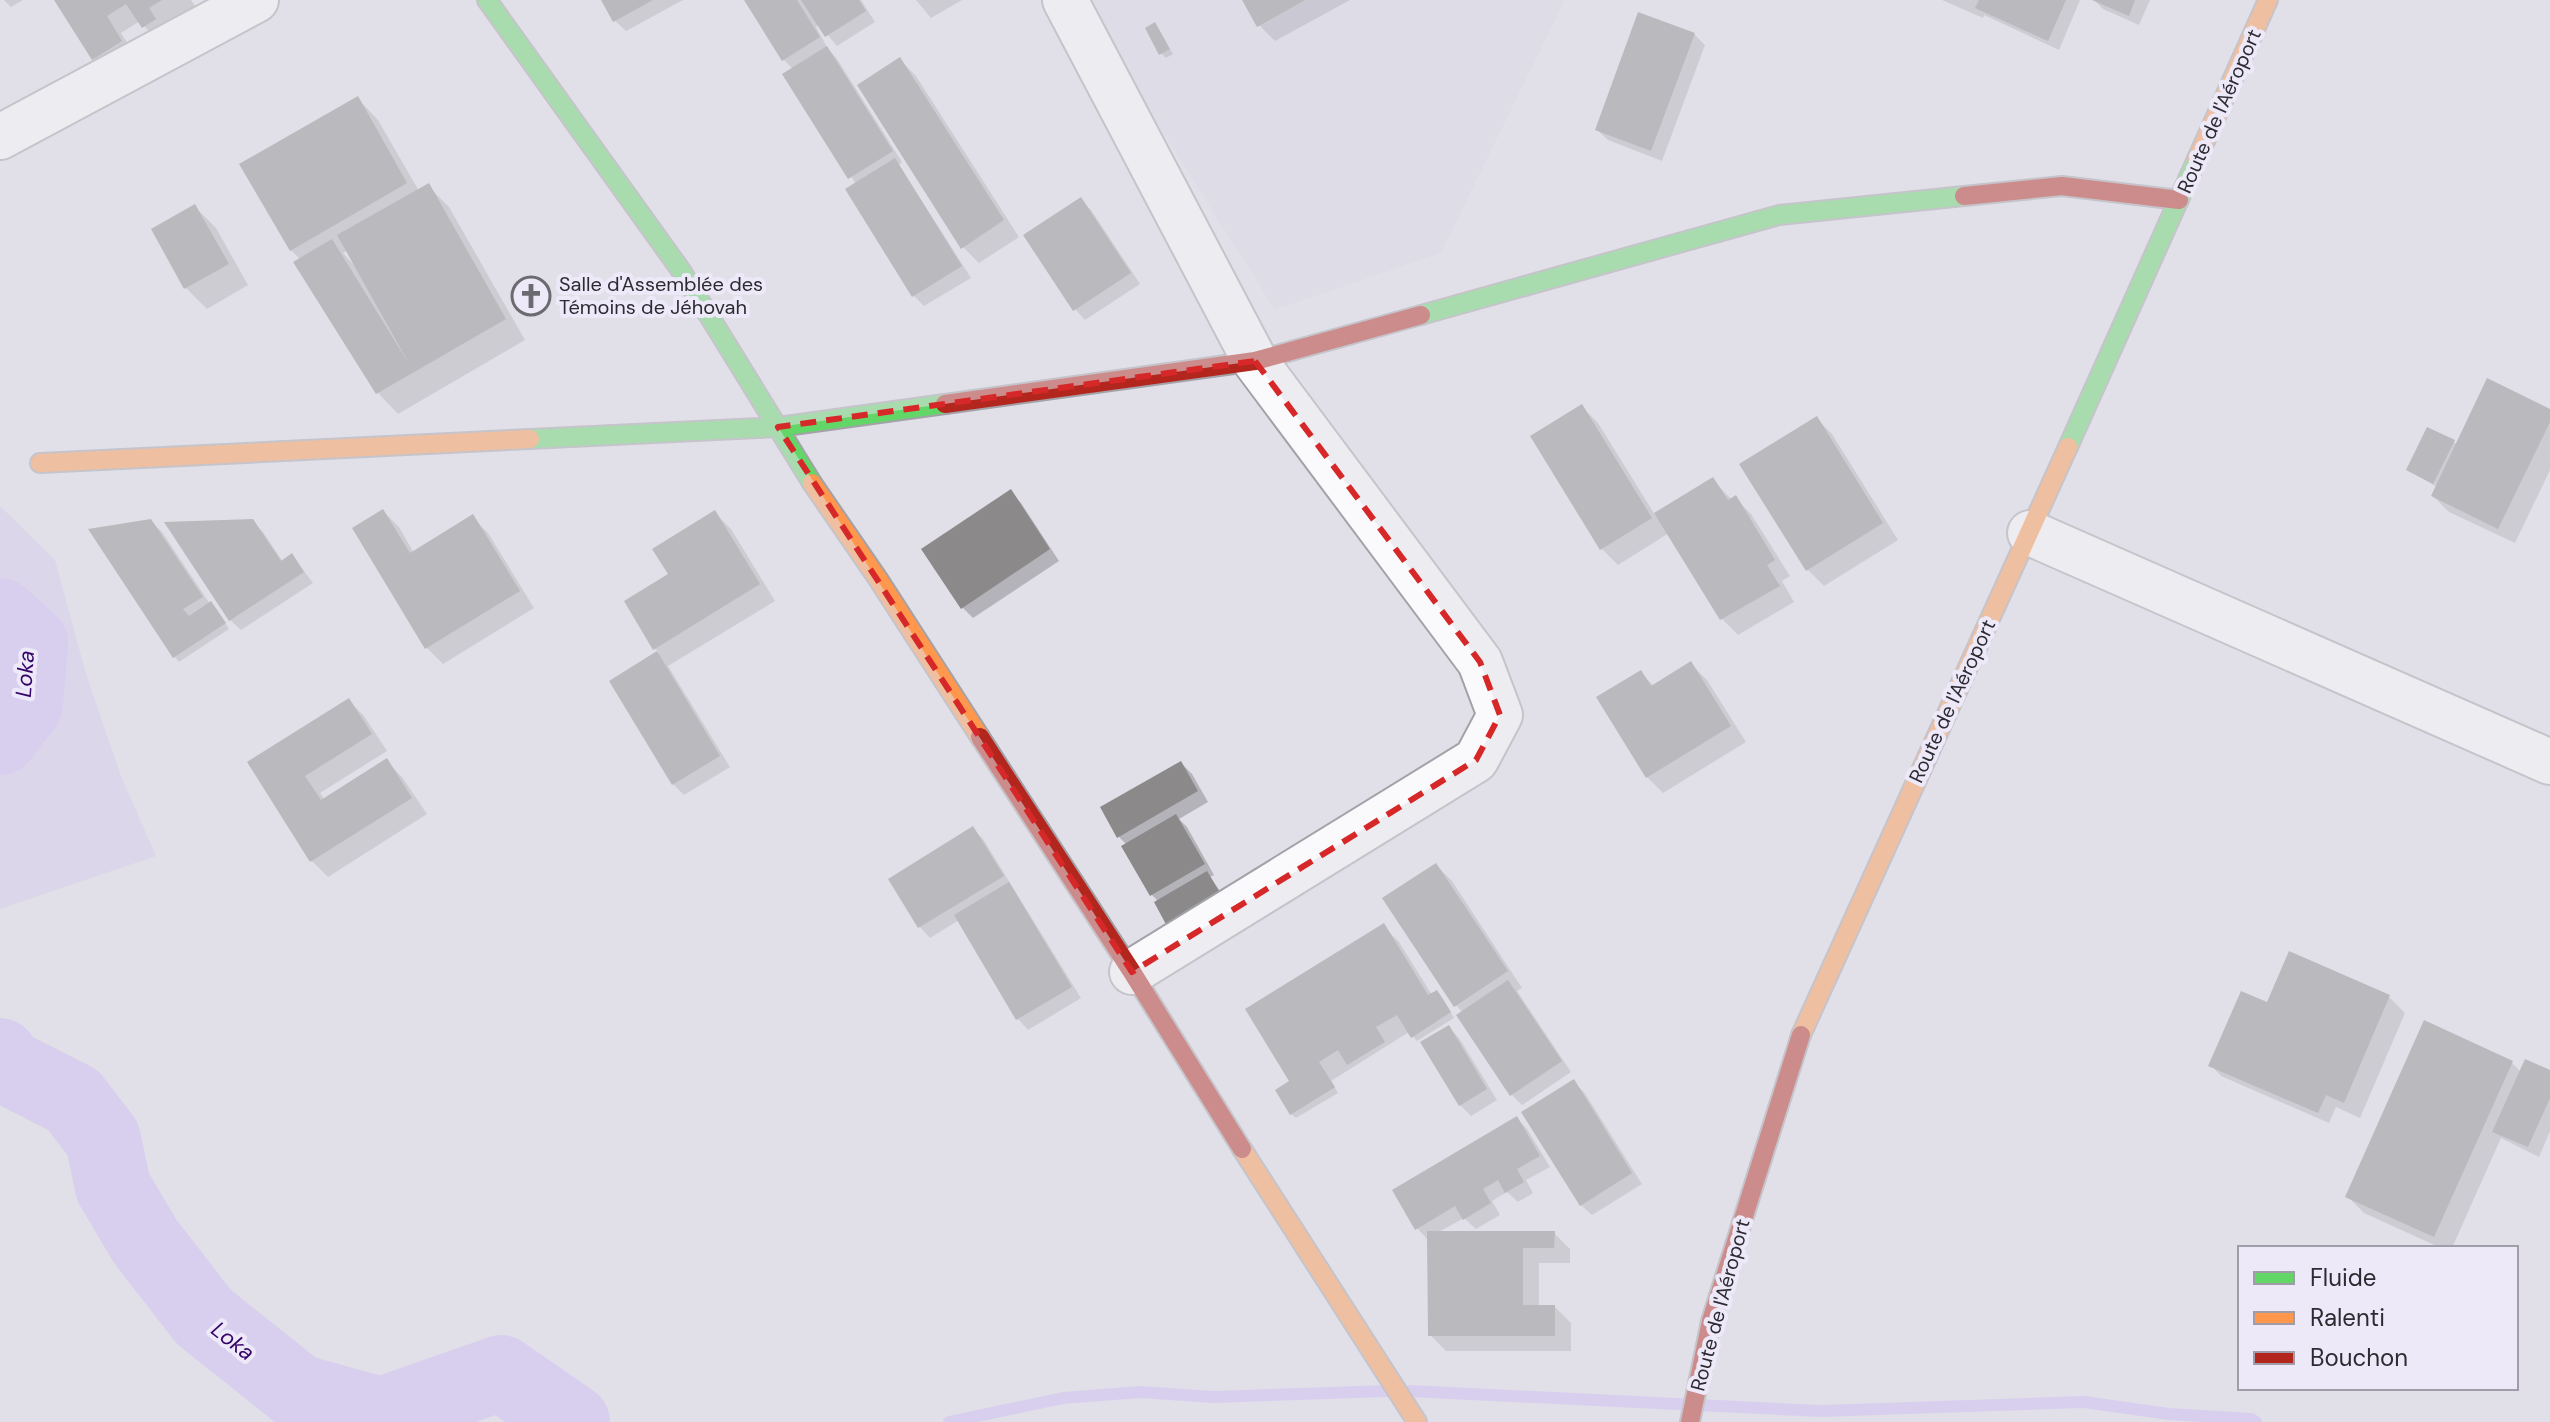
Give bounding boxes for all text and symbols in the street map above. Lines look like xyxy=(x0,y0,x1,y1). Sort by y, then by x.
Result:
street label: Route de l'Aéroport xyxy=(2171,25,2267,197)
place label: Salle d'Assemblée des Témoins de Jéhovah xyxy=(559,271,763,320)
church icon: Salle d'Assemblée des Témoins de Jéhovah xyxy=(510,275,552,317)
street label: Route de l'Aéroport xyxy=(1903,615,2001,787)
water label: Loka xyxy=(9,649,41,699)
street label: Route de l'Aéroport xyxy=(1685,1216,1756,1394)
legend xyxy=(2238,1246,2518,1390)
text: Fluide xyxy=(2310,1262,2376,1293)
text: Ralenti xyxy=(2310,1302,2385,1333)
water label: Loka xyxy=(205,1315,261,1367)
text: Bouchon xyxy=(2310,1342,2408,1373)

